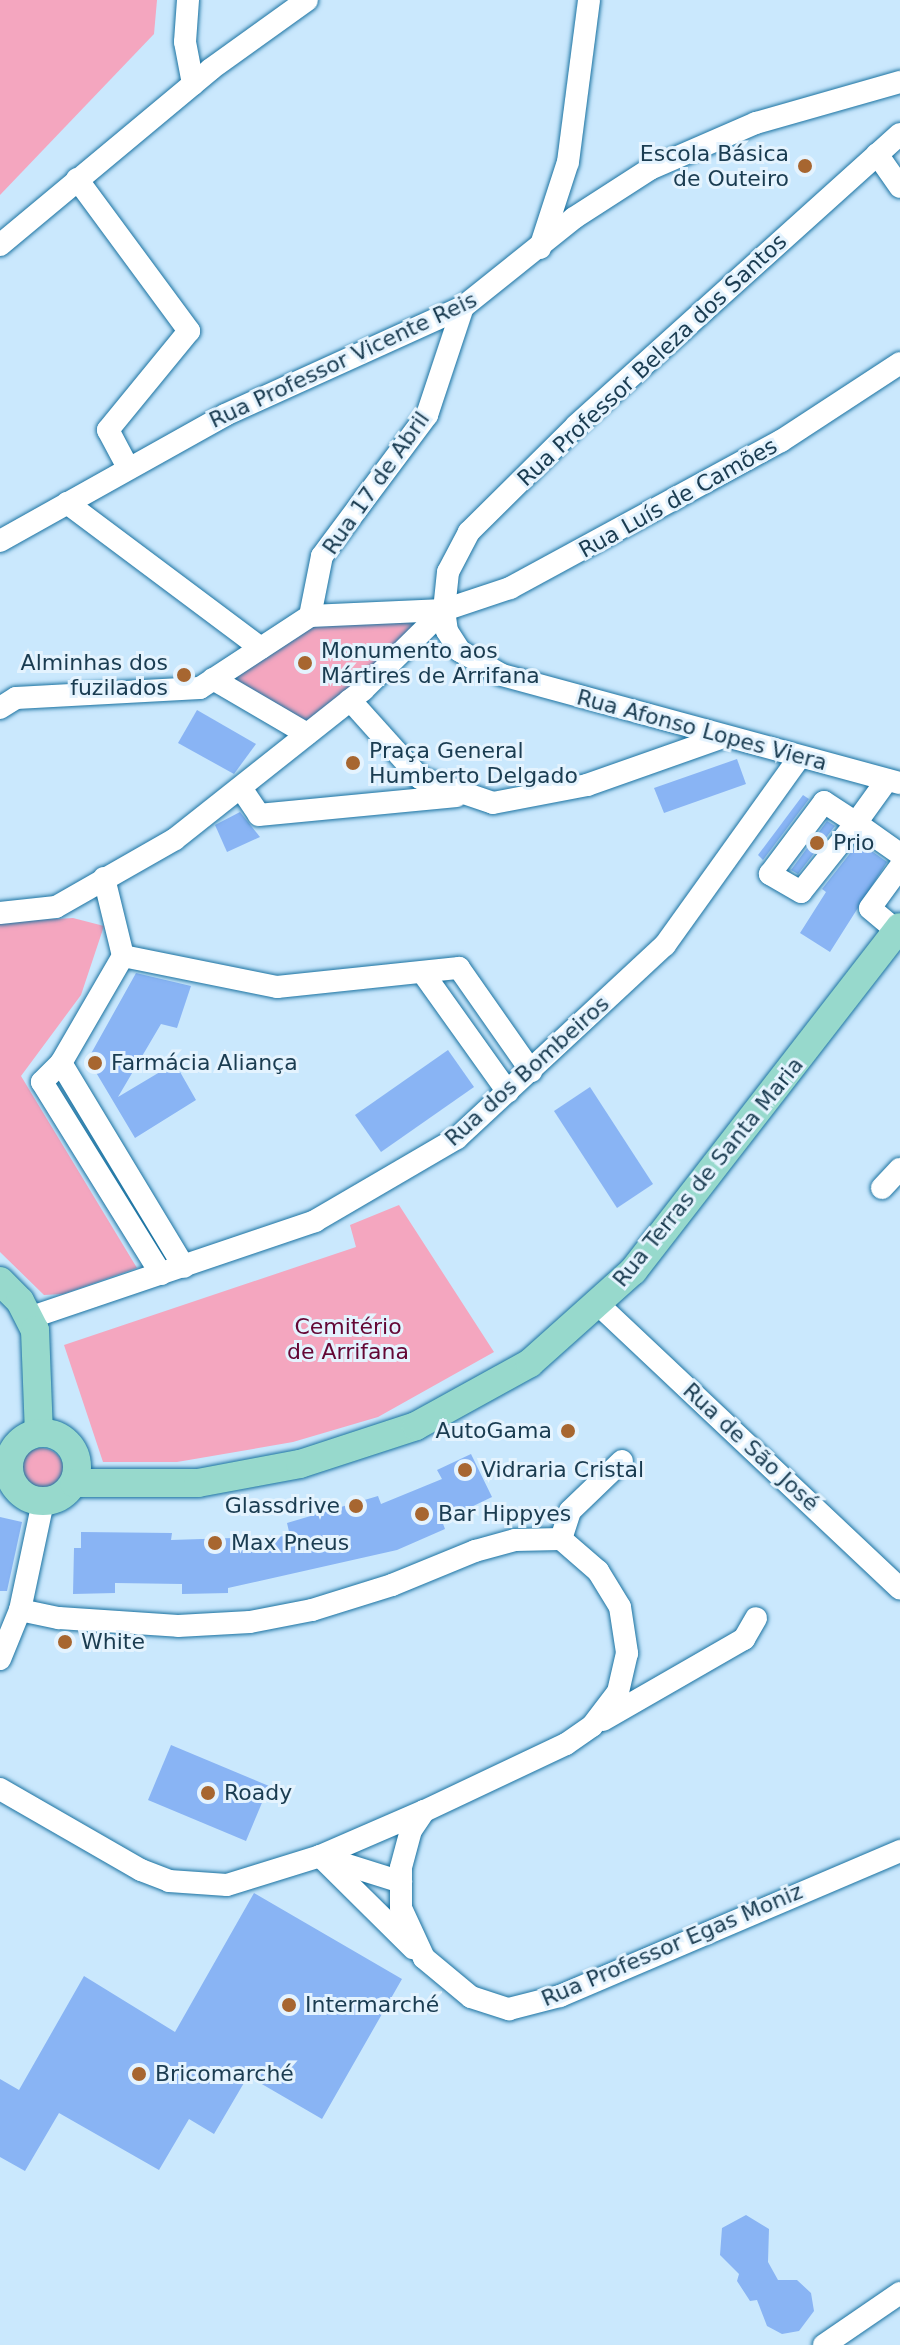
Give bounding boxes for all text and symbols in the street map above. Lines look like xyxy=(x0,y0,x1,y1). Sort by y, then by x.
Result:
place label: Escola Básica de Outeiro xyxy=(640,140,789,192)
marker: Escola Básica de Outeiro xyxy=(796,157,814,175)
street label: Rua Professor Beleza dos Santos xyxy=(512,228,792,492)
street label: Rua Professor Vicente Reis xyxy=(205,286,481,434)
street label: Rua 17 de Abril xyxy=(317,406,435,560)
street label: Rua Luís de Camões xyxy=(574,433,782,563)
place label: Monumento aos Mártires de Arrifana xyxy=(321,637,540,688)
place label: Alminhas dos fuzilados xyxy=(21,649,168,700)
marker: Monumento aos Mártires de Arrifana xyxy=(296,654,314,672)
marker: Alminhas dos fuzilados xyxy=(175,666,193,684)
street label: Rua Afonso Lopes Viera xyxy=(574,684,830,776)
place label: Praça General Humberto Delgado xyxy=(369,737,578,788)
marker: Praça General Humberto Delgado xyxy=(344,754,362,772)
place label: Prio xyxy=(833,830,874,856)
marker: Prio xyxy=(808,834,826,852)
street label: Rua dos Bombeiros xyxy=(440,990,614,1152)
place label: Farmácia Aliança xyxy=(111,1050,298,1076)
street label: Rua Terras de Santa Maria xyxy=(607,1052,809,1292)
marker: Farmácia Aliança xyxy=(86,1054,104,1072)
park label: Cemitério de Arrifana xyxy=(287,1313,409,1364)
street label: Rua de São José xyxy=(678,1377,824,1517)
place label: AutoGama xyxy=(435,1418,552,1444)
marker: AutoGama xyxy=(559,1422,577,1440)
place label: Vidraria Cristal xyxy=(481,1457,644,1483)
marker: Vidraria Cristal xyxy=(456,1461,474,1479)
place label: Glassdrive xyxy=(225,1493,340,1519)
marker: Glassdrive xyxy=(347,1497,365,1515)
place label: Bar Hippyes xyxy=(438,1501,571,1527)
marker: Bar Hippyes xyxy=(413,1505,431,1523)
place label: Max Pneus xyxy=(231,1530,349,1556)
marker: Max Pneus xyxy=(206,1534,224,1552)
place label: White xyxy=(81,1629,145,1655)
marker: White xyxy=(56,1633,74,1651)
place label: Roady xyxy=(224,1780,292,1806)
marker: Roady xyxy=(199,1784,217,1802)
street label: Rua Professor Egas Moniz xyxy=(537,1878,807,2012)
place label: Intermarché xyxy=(305,1992,439,2018)
marker: Intermarché xyxy=(280,1996,298,2014)
place label: Bricomarché xyxy=(155,2061,294,2087)
marker: Bricomarché xyxy=(130,2065,148,2083)

